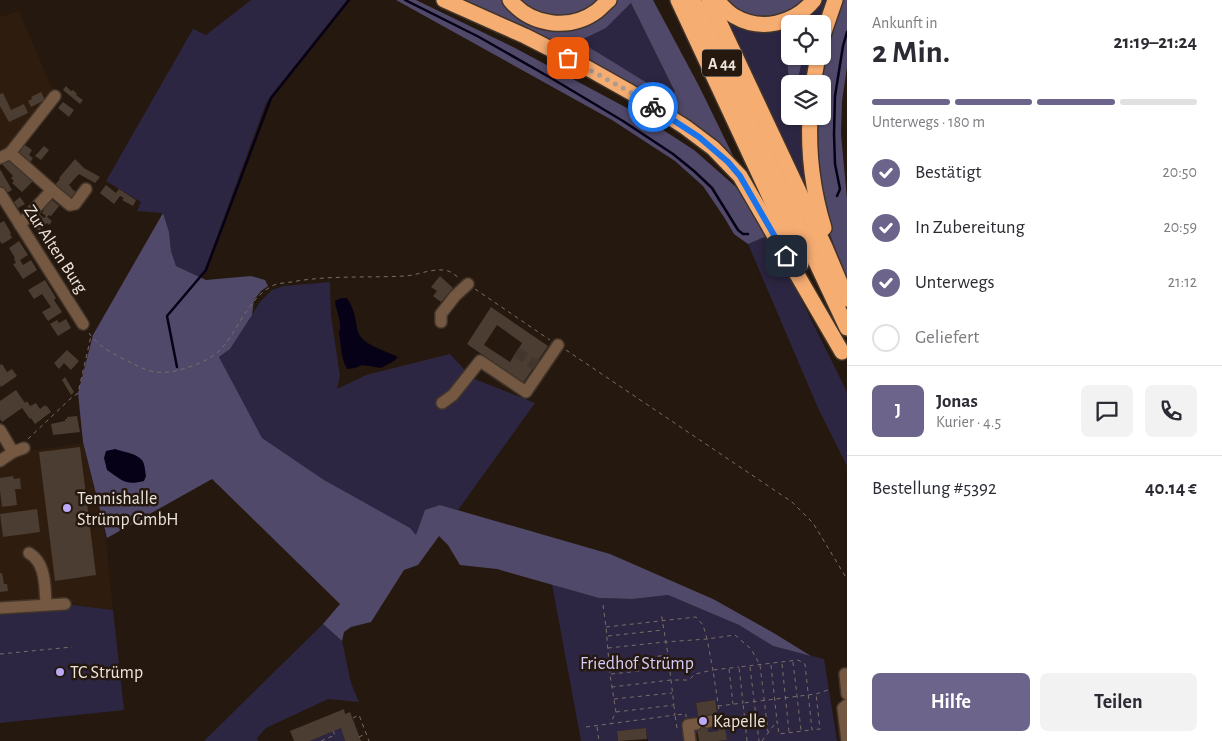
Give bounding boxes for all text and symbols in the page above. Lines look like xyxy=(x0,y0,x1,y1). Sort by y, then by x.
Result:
map controls xyxy=(781,15,831,125)
button: locate xyxy=(781,15,831,65)
text: Ankunft in xyxy=(872,15,938,31)
text: 21:19–21:24 xyxy=(1113,33,1197,52)
text: 2 Min. xyxy=(872,36,950,68)
pin xyxy=(547,37,589,79)
icon: bag xyxy=(554,44,582,72)
road number: A 44 xyxy=(702,49,742,76)
button: layers xyxy=(781,75,831,125)
courier xyxy=(628,82,678,132)
icon: bike xyxy=(639,93,667,121)
text: Unterwegs · 180 m xyxy=(872,114,985,130)
icon: check xyxy=(872,159,900,187)
text: Bestätigt xyxy=(915,163,982,182)
text: 20:50 xyxy=(1162,164,1197,180)
street label: Zur Alten Burg xyxy=(20,202,90,297)
icon: check xyxy=(872,214,900,242)
text: In Zubereitung xyxy=(915,218,1025,237)
text: 20:59 xyxy=(1163,219,1197,235)
pin xyxy=(765,235,807,277)
icon: home xyxy=(772,242,800,270)
icon: check xyxy=(872,269,900,297)
text: Unterwegs xyxy=(915,273,995,292)
text: 21:12 xyxy=(1168,274,1197,290)
text: Geliefert xyxy=(915,328,979,347)
button: chat xyxy=(1081,385,1133,437)
button: phone xyxy=(1145,385,1197,437)
text: Jonas xyxy=(936,392,978,411)
text: J xyxy=(895,401,901,420)
text: Kurier · 4.5 xyxy=(936,414,1001,430)
text: Bestellung #5392 xyxy=(872,479,997,498)
text: 40.14 € xyxy=(1145,479,1197,498)
place label: Tennishalle Strümp GmbH xyxy=(77,490,179,529)
marker: Tennishalle Strümp GmbH xyxy=(61,502,73,514)
park label: Friedhof Strümp xyxy=(580,655,694,673)
place label: TC Strümp xyxy=(70,664,143,682)
marker: TC Strümp xyxy=(54,666,66,678)
button: Hilfe xyxy=(872,673,1030,731)
button: Teilen xyxy=(1040,673,1197,731)
place label: Kapelle xyxy=(713,713,766,731)
marker: Kapelle xyxy=(697,715,709,727)

